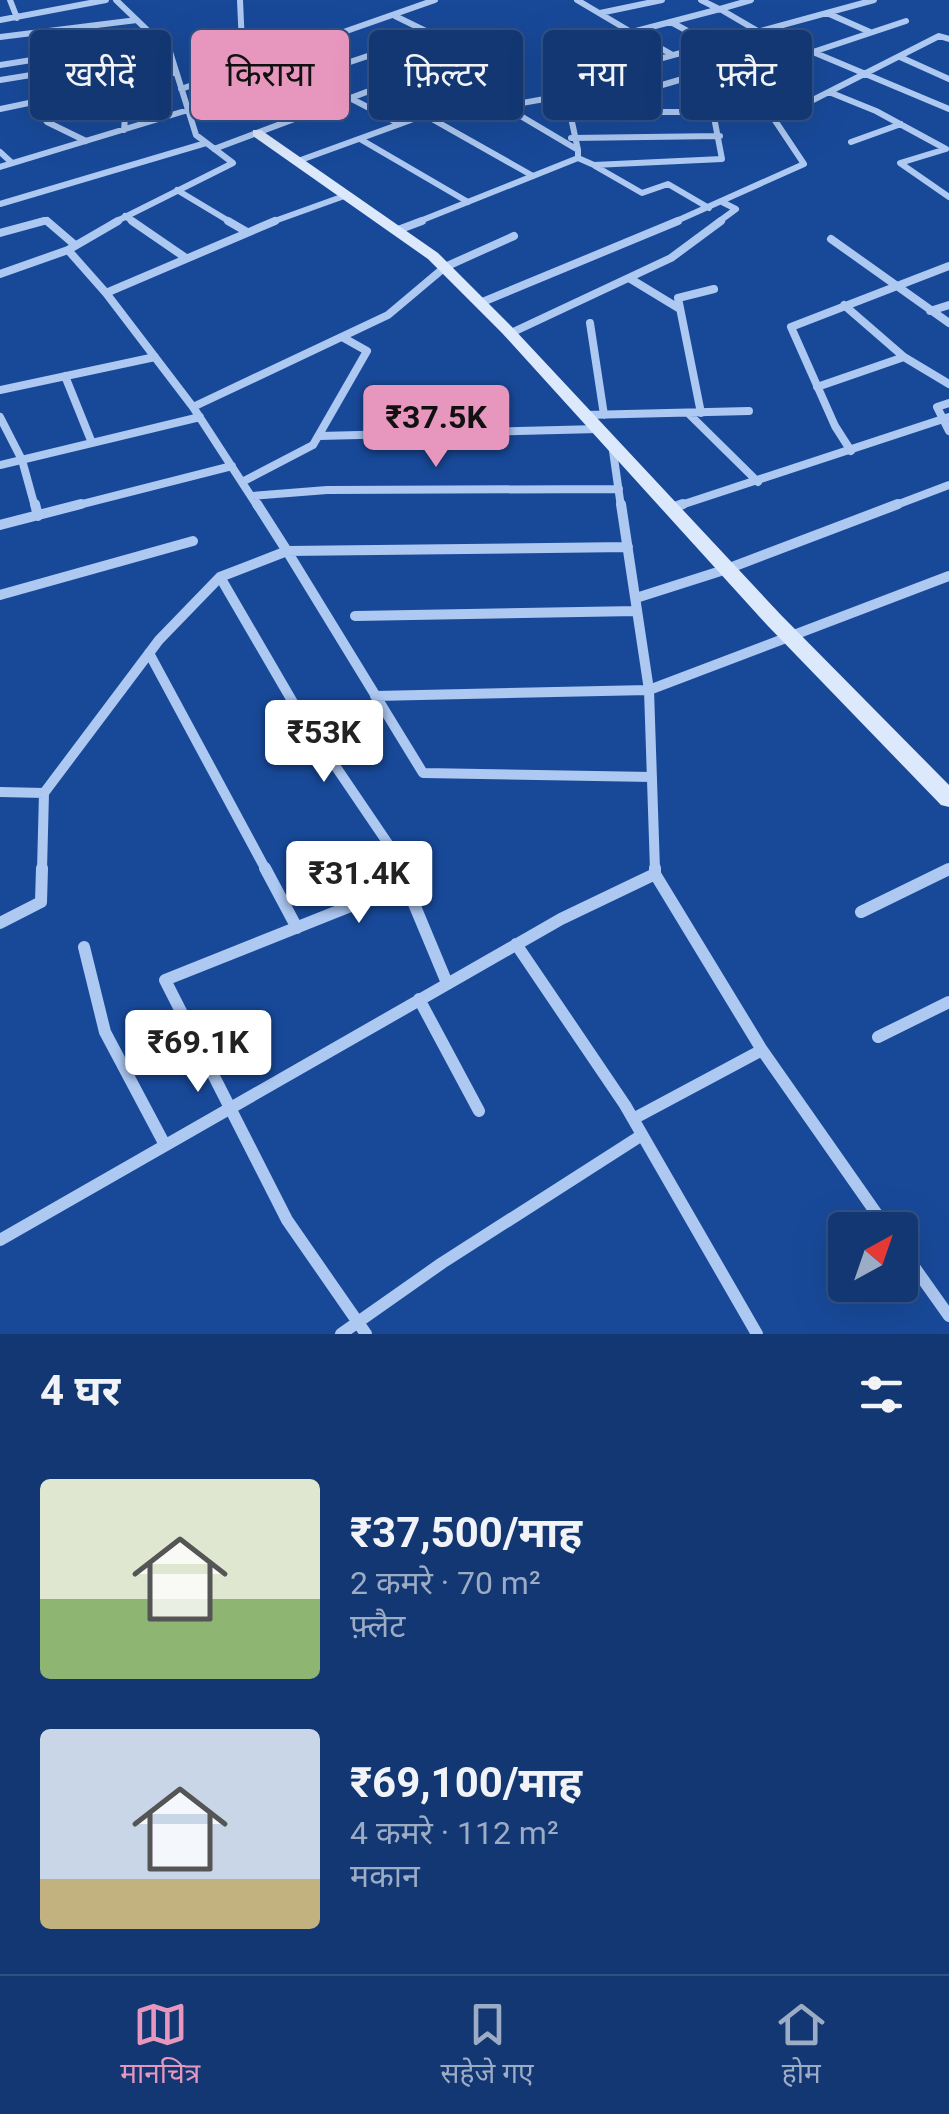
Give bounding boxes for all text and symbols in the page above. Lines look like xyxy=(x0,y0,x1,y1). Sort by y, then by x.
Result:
chip: खरीदें xyxy=(30,30,171,120)
chip: किराया xyxy=(191,30,349,120)
chip: फ़िल्टर xyxy=(369,30,523,120)
chip: नया xyxy=(543,30,661,120)
chip: फ़्लैट xyxy=(681,30,812,120)
pin: ₹37.5K xyxy=(355,385,517,470)
text: ₹37.5K xyxy=(385,398,487,436)
pin: ₹53K xyxy=(265,700,383,785)
text: ₹53K xyxy=(287,713,361,751)
pin: ₹31.4K xyxy=(278,841,440,926)
text: ₹31.4K xyxy=(308,854,410,892)
pin: ₹69.1K xyxy=(117,1010,279,1095)
text: ₹69.1K xyxy=(147,1023,249,1061)
north arrow xyxy=(828,1212,918,1302)
map controls xyxy=(828,1212,918,1302)
text: 4 घर xyxy=(40,1366,120,1415)
icon: filters xyxy=(854,1367,909,1422)
text: ₹37,500/माह xyxy=(350,1508,582,1557)
icon: home xyxy=(120,1519,240,1639)
text: 2 कमरे · 70 m² xyxy=(350,1564,541,1602)
text: फ़्लैट xyxy=(350,1607,405,1645)
text: ₹69,100/माह xyxy=(350,1758,582,1807)
icon: home xyxy=(120,1769,240,1889)
text: 4 कमरे · 112 m² xyxy=(350,1814,559,1852)
text: मकान xyxy=(350,1857,420,1895)
tab: मानचित्र xyxy=(120,1997,200,2094)
tab: सहेजे गए xyxy=(441,1997,533,2094)
tab: होम xyxy=(774,1997,829,2094)

